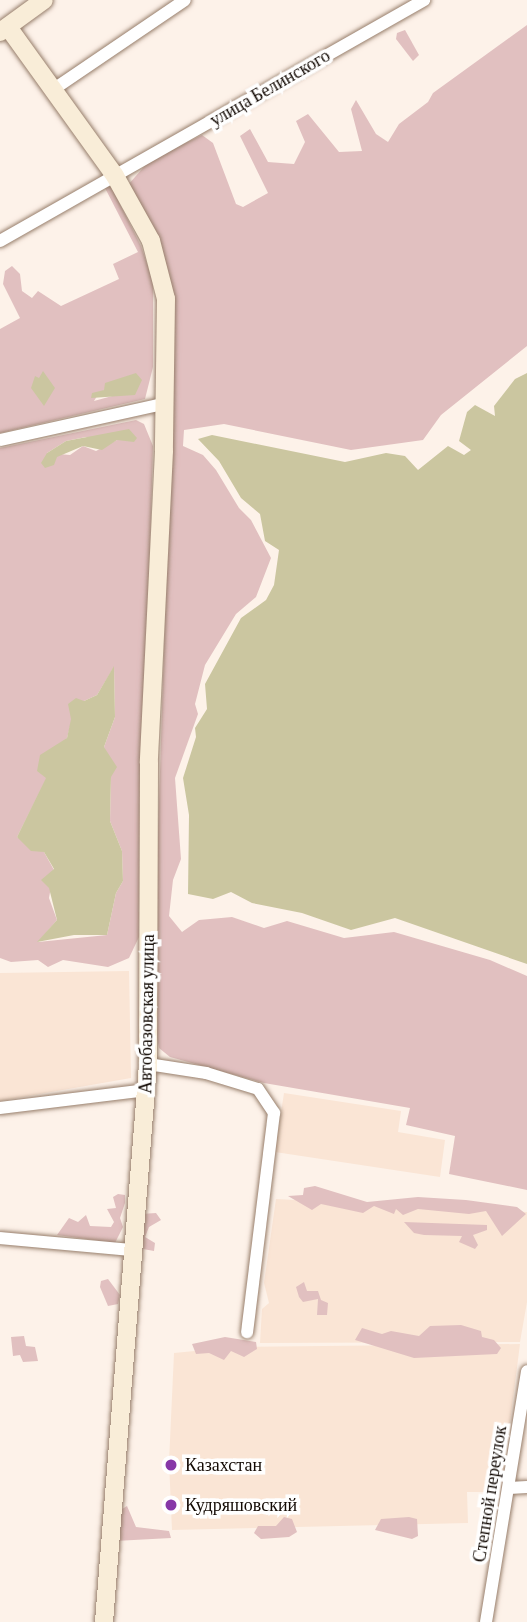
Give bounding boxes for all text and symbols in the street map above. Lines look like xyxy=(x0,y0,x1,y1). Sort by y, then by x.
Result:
street label: улица Белинского xyxy=(206,45,334,131)
street label: Автобазовская улица xyxy=(135,934,159,1094)
street label: Степной переулок xyxy=(469,1424,511,1564)
place label: Казахстан xyxy=(185,1454,262,1476)
marker: Казахстан xyxy=(163,1457,179,1473)
place label: Кудряшовский xyxy=(185,1494,297,1516)
marker: Кудряшовский xyxy=(163,1497,179,1513)

